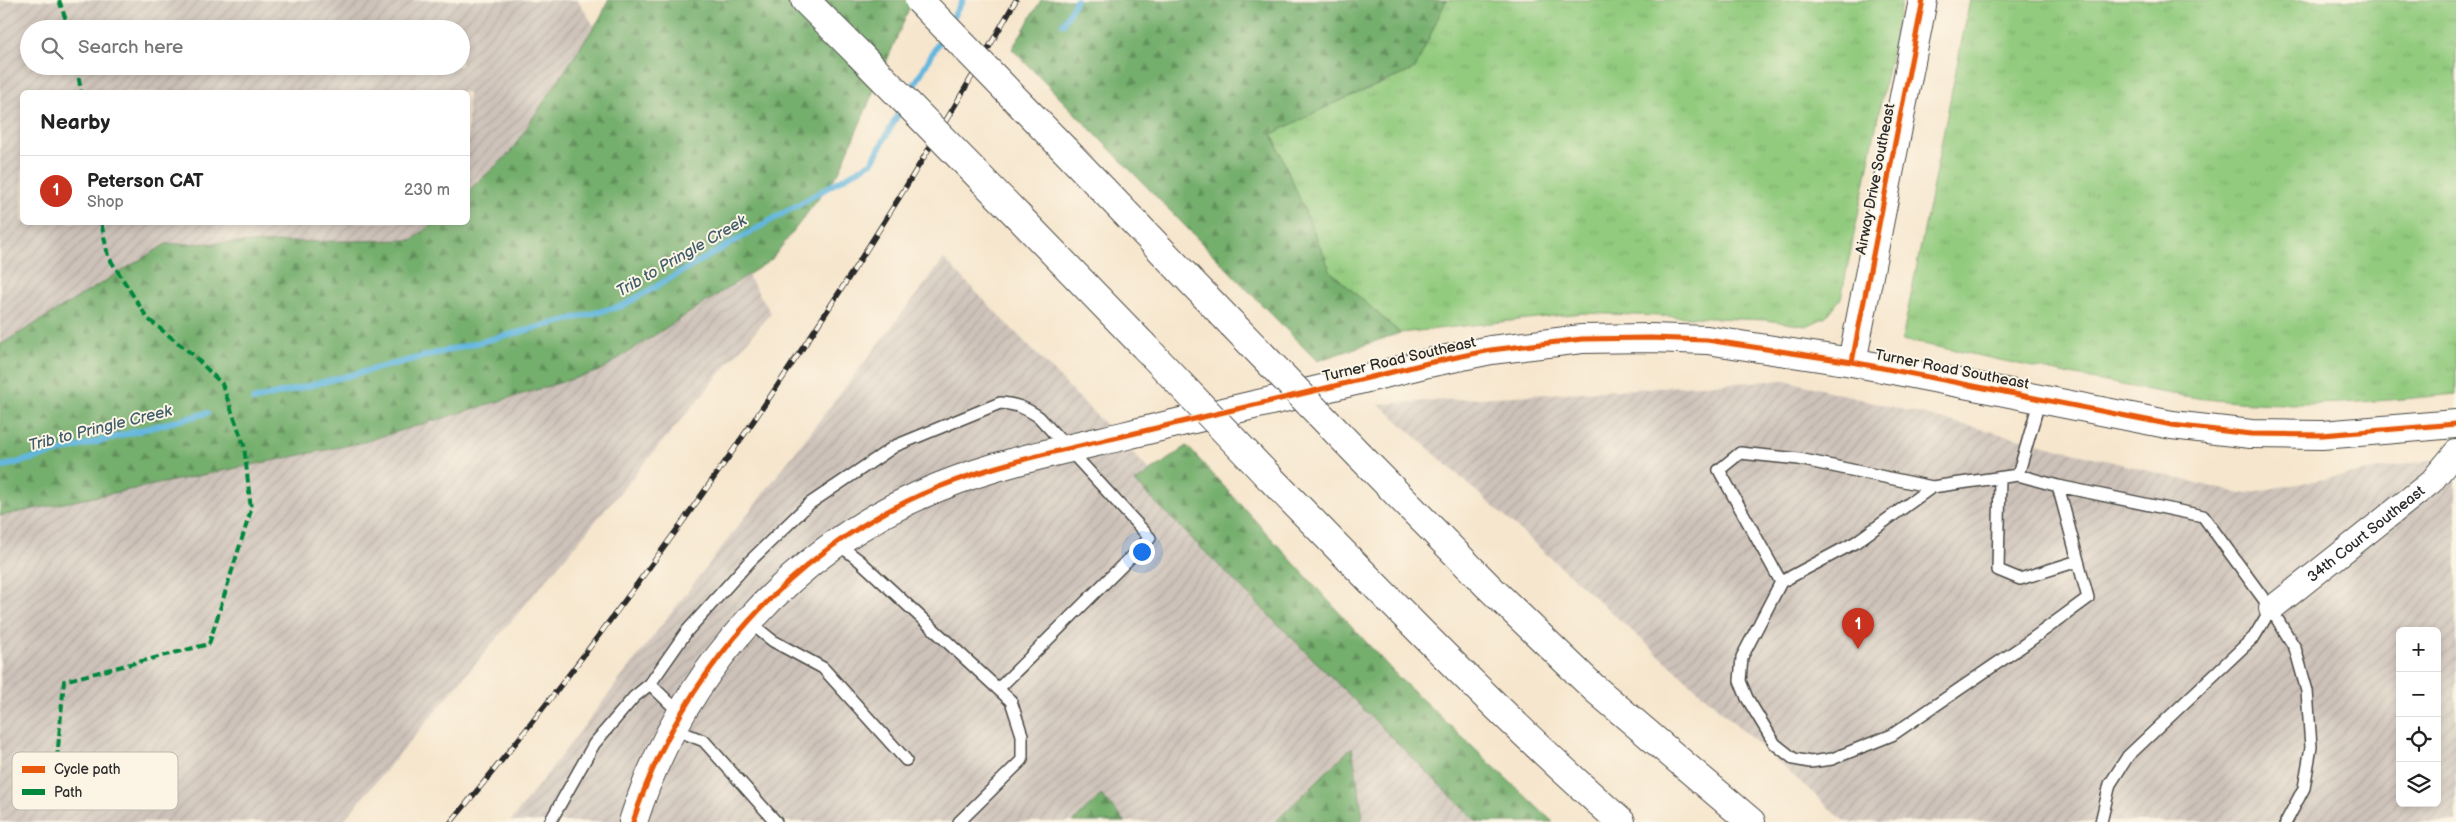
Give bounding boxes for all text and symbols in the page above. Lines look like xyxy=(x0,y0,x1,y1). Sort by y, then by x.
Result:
search box xyxy=(20,20,470,75)
icon: search xyxy=(38,34,66,62)
text: Search here xyxy=(78,36,183,59)
street label: Airway Drive Southeast xyxy=(1852,102,1900,256)
text: Nearby xyxy=(40,110,110,135)
text: Peterson CAT xyxy=(87,170,204,193)
text: 1 xyxy=(53,181,59,200)
text: 230 m xyxy=(404,181,450,200)
text: Shop xyxy=(87,193,124,212)
water label: Trib to Pringle Creek xyxy=(613,211,751,301)
street label: Turner Road Southeast xyxy=(1321,333,1478,386)
street label: Turner Road Southeast xyxy=(1873,345,2031,394)
water label: Trib to Pringle Creek xyxy=(27,401,175,456)
street label: 34th Court Southeast xyxy=(2303,481,2429,587)
your location xyxy=(1129,539,1155,565)
pin: 1 xyxy=(1842,608,1874,649)
map controls xyxy=(2396,627,2441,807)
button: + xyxy=(2396,627,2441,672)
button: − xyxy=(2396,672,2441,717)
button: locate xyxy=(2396,717,2441,762)
legend xyxy=(12,752,178,810)
text: Cycle path xyxy=(54,761,121,778)
button: layers xyxy=(2396,762,2441,807)
text: Path xyxy=(54,784,82,801)

